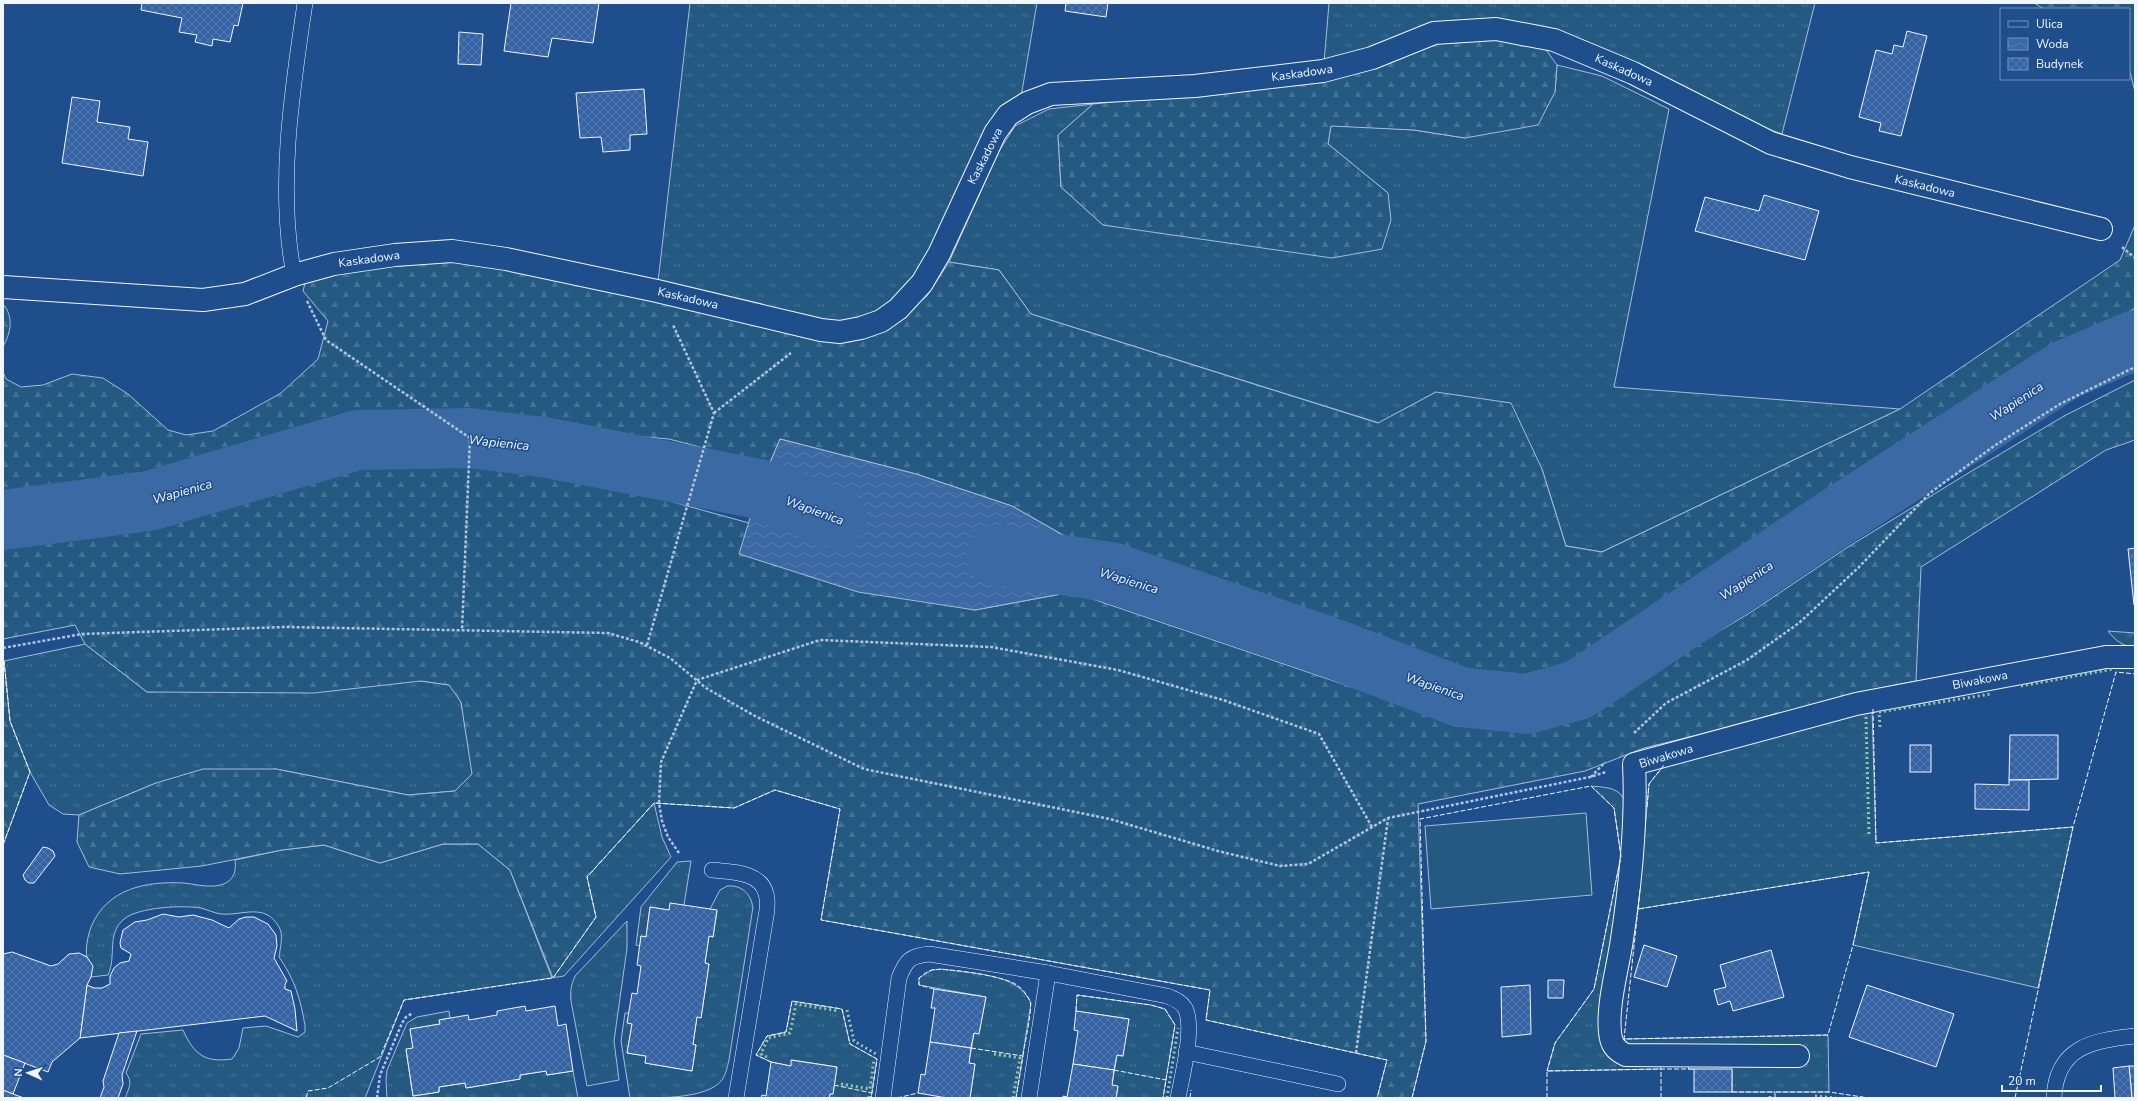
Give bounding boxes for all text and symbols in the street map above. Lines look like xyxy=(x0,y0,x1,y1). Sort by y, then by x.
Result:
legend xyxy=(2000,8,2130,80)
text: Ulica xyxy=(2036,16,2063,32)
text: Woda xyxy=(2036,36,2069,52)
street label: Kaskadowa xyxy=(1592,50,1656,90)
text: Budynek xyxy=(2036,56,2084,72)
street label: Kaskadowa xyxy=(1270,61,1334,85)
street label: Kaskadowa xyxy=(964,125,1006,187)
street label: Kaskadowa xyxy=(1893,171,1957,201)
street label: Kaskadowa xyxy=(337,247,401,271)
street label: Kaskadowa xyxy=(656,283,720,313)
water label: Wapienica xyxy=(1986,378,2047,426)
water label: Wapienica xyxy=(468,431,530,455)
water label: Wapienica xyxy=(150,475,214,509)
water label: Wapienica xyxy=(783,492,847,530)
water label: Wapienica xyxy=(1716,557,1777,605)
water label: Wapienica xyxy=(1097,563,1161,599)
street label: Biwakowa xyxy=(1951,667,2009,693)
water label: Wapienica xyxy=(1403,668,1467,705)
street label: Biwakowa xyxy=(1637,740,1695,772)
north arrow xyxy=(8,1053,48,1093)
scale bar xyxy=(2002,1067,2101,1093)
text: N xyxy=(11,1068,26,1077)
text: 20 m xyxy=(2008,1073,2036,1089)

